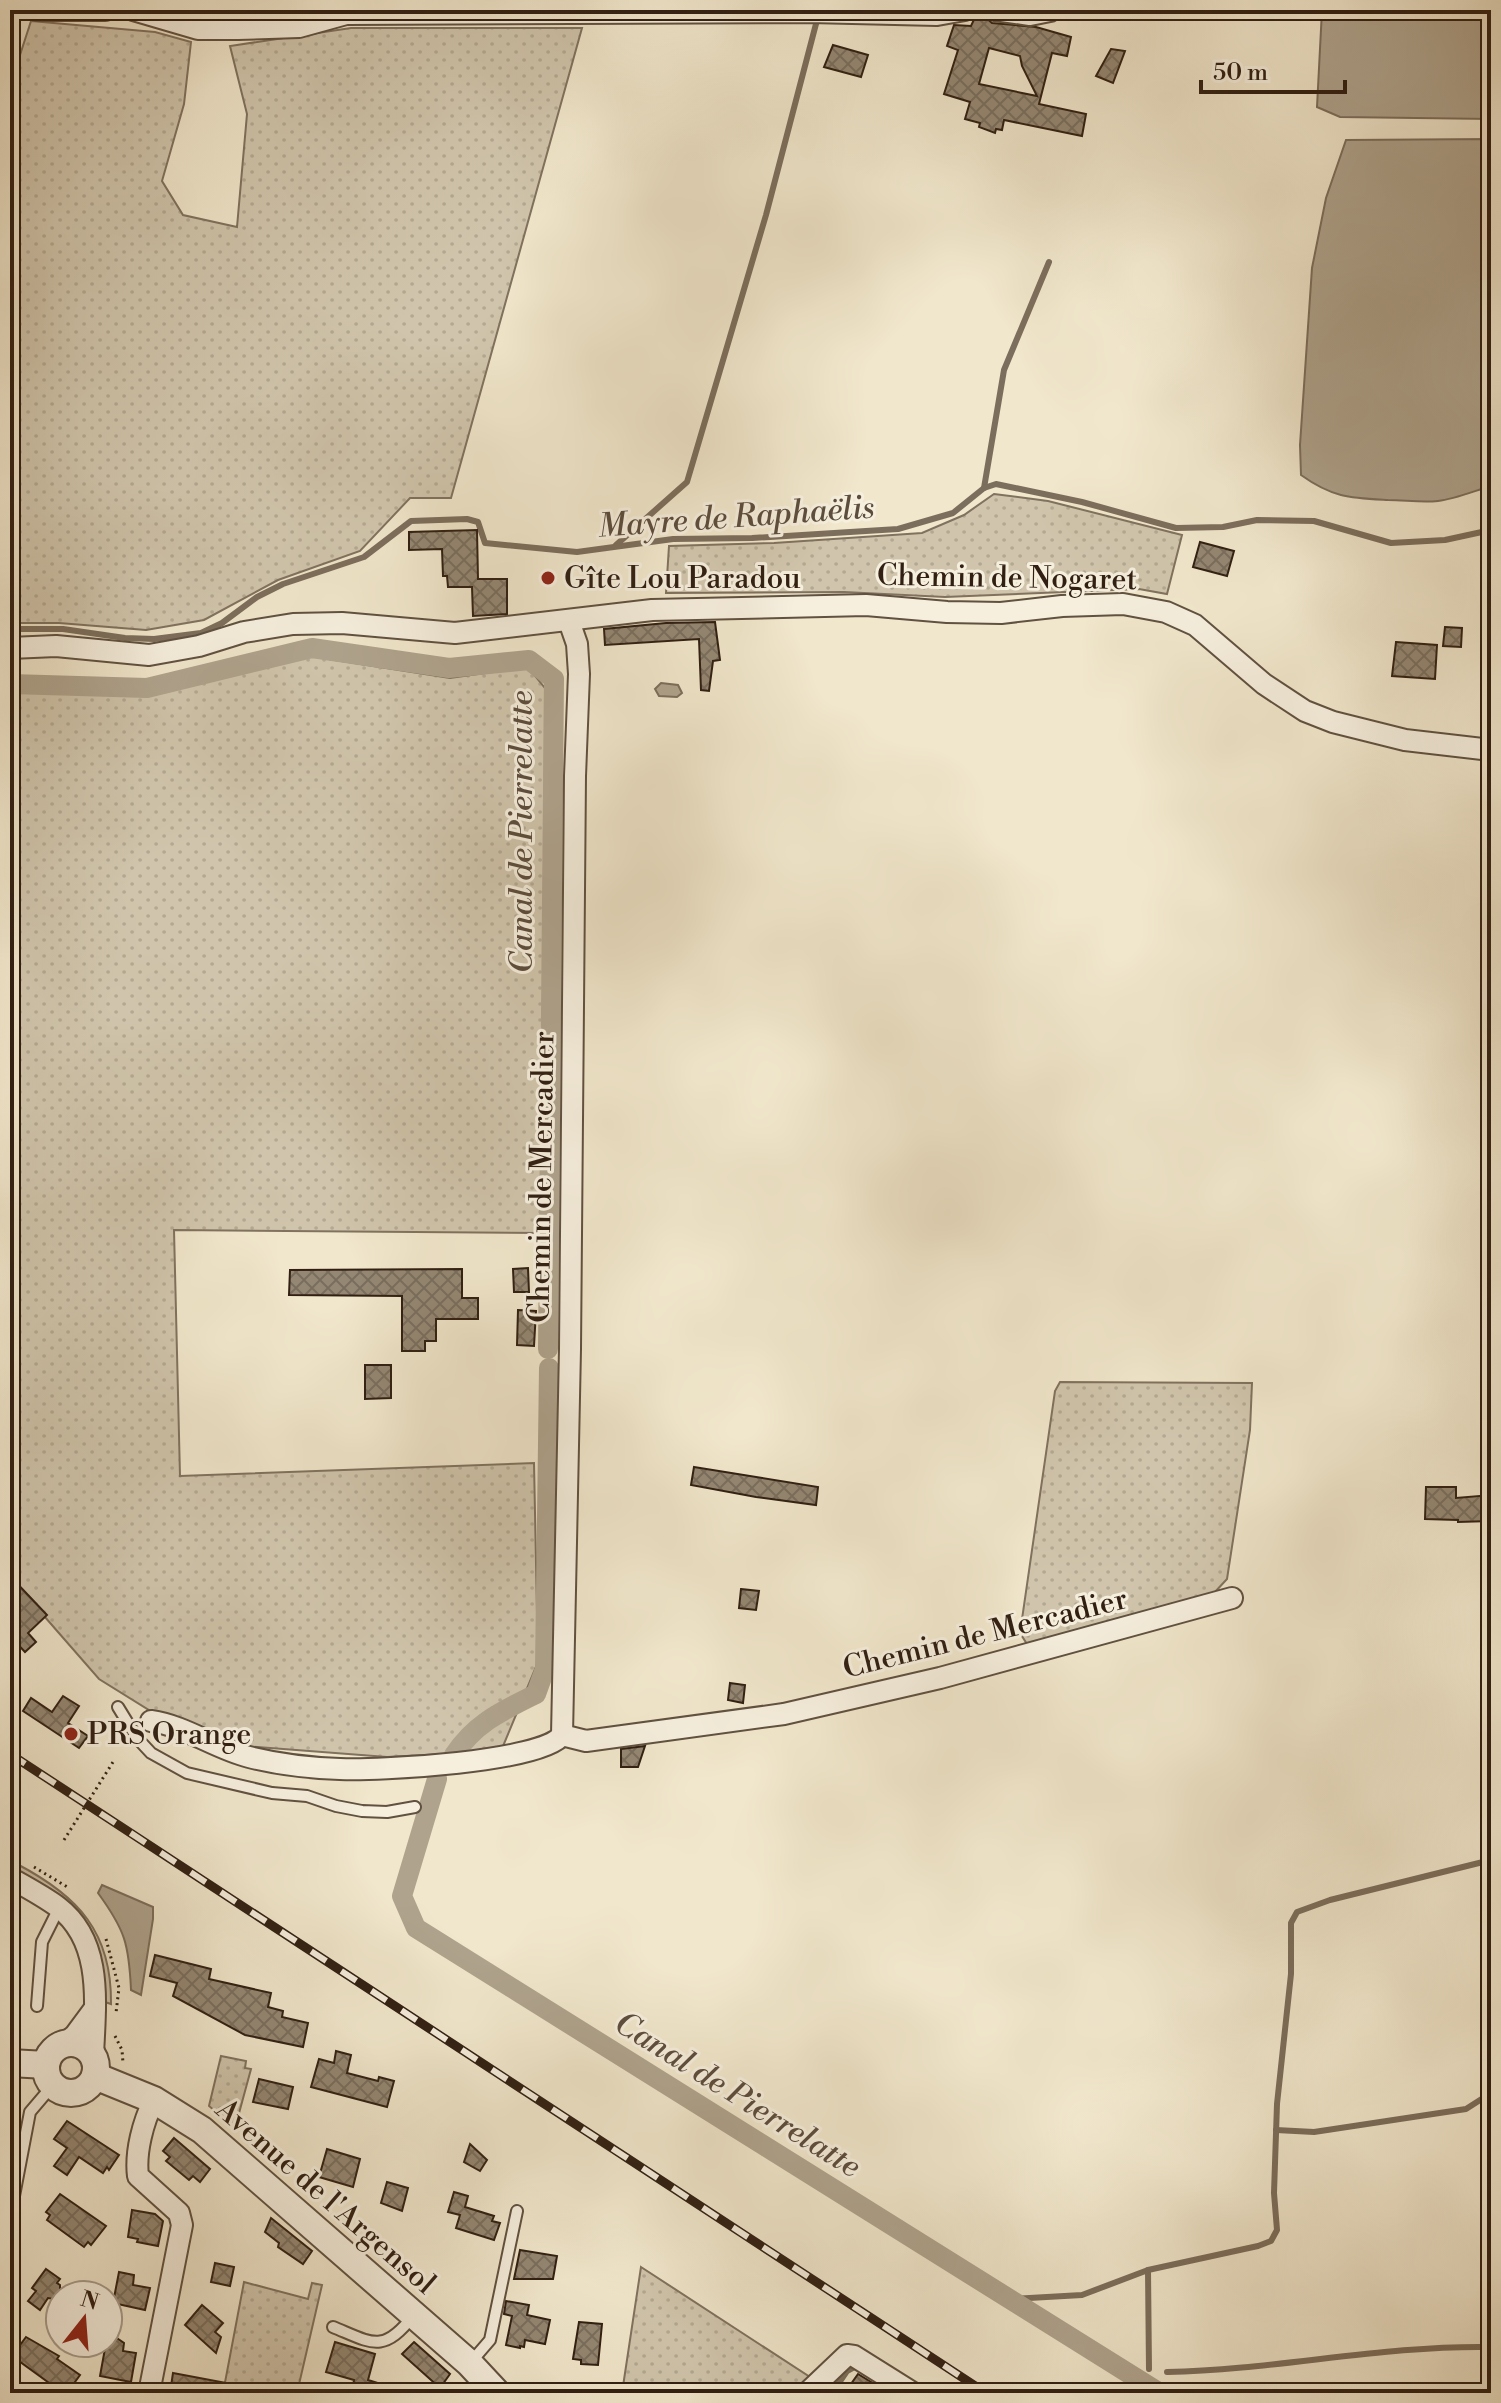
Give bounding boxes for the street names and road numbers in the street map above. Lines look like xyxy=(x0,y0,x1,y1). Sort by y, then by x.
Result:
street label: Chemin de Nogaret xyxy=(877,557,1138,599)
street label: Chemin de Mercadier xyxy=(520,1031,564,1323)
street label: Chemin de Mercadier xyxy=(839,1580,1131,1688)
street label: Avenue de l'Argensol xyxy=(207,2090,443,2303)

